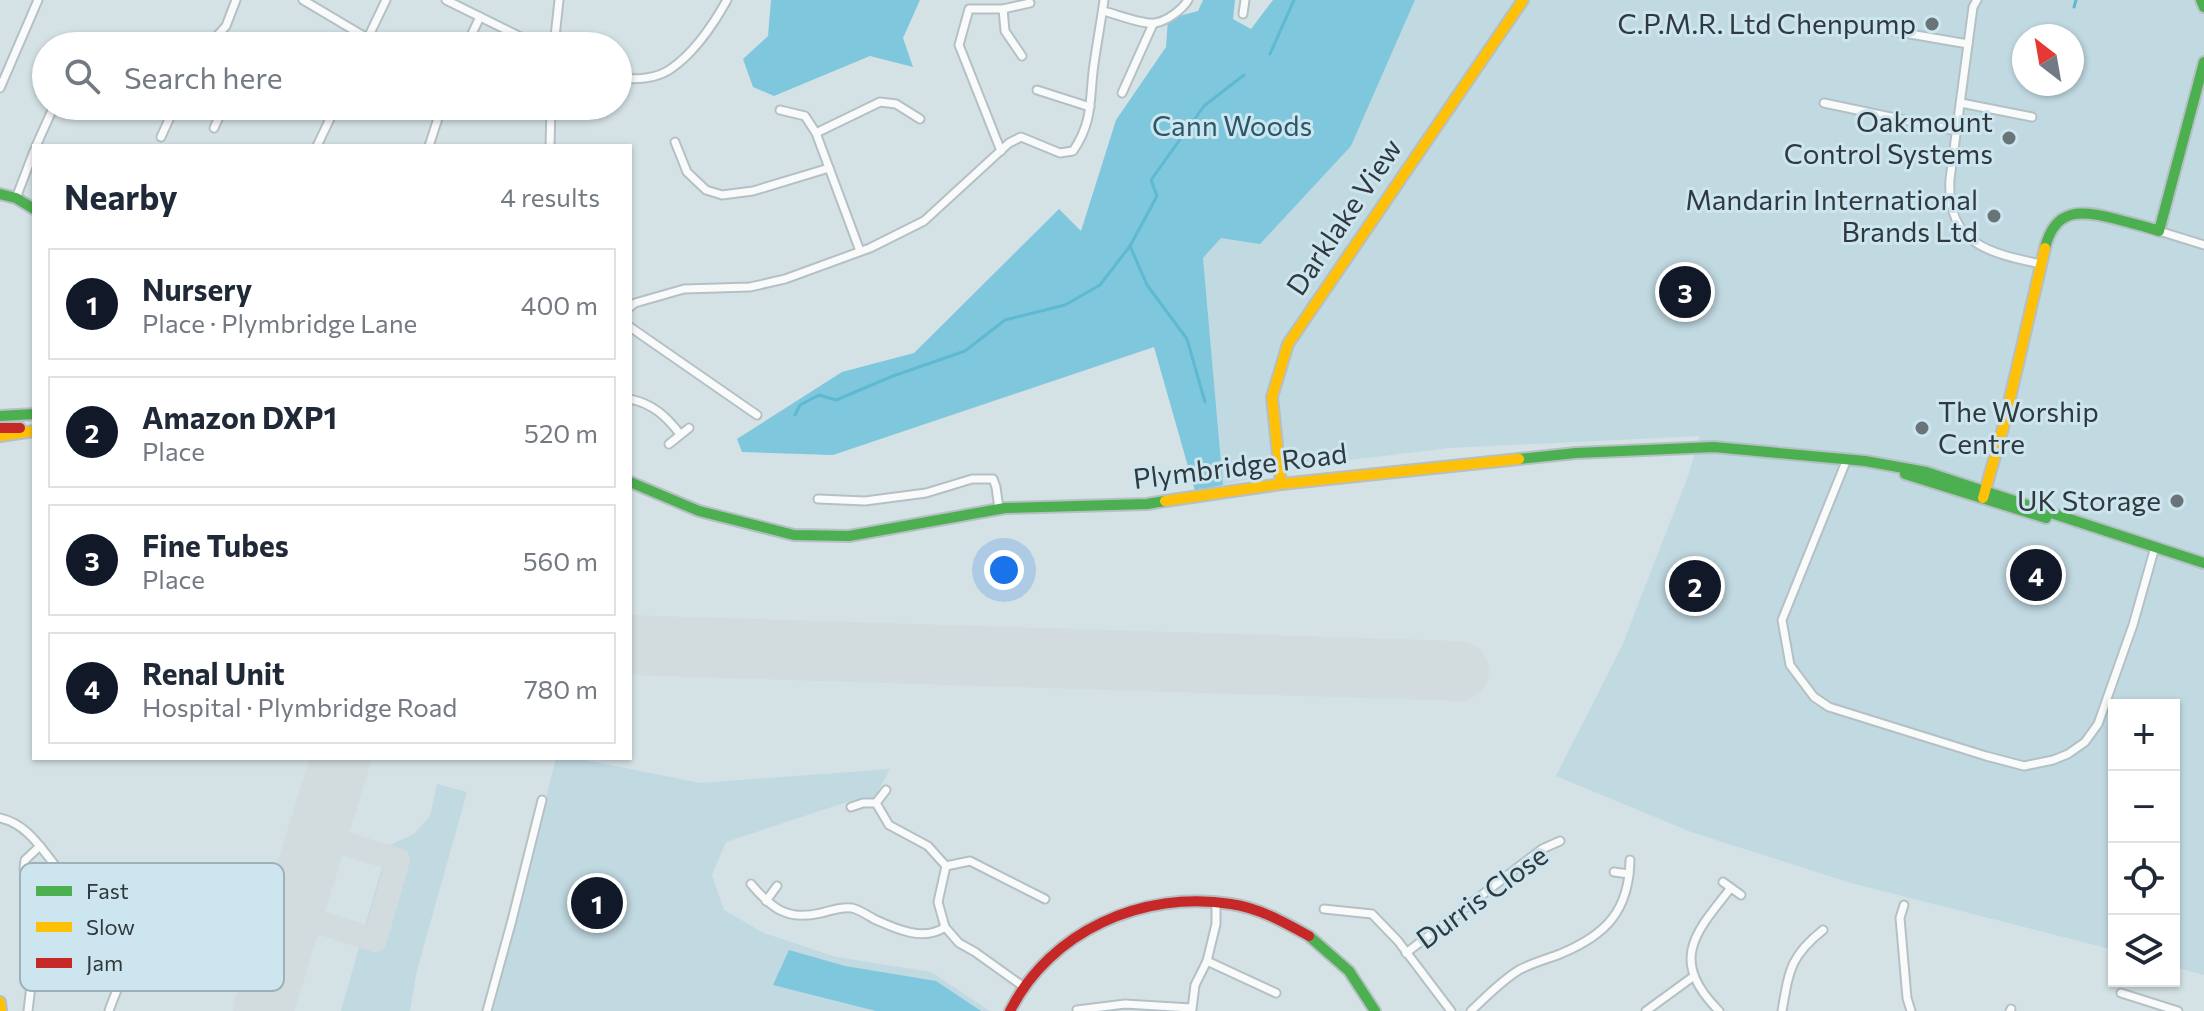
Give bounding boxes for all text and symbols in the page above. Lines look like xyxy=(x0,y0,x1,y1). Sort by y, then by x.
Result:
place label: C.P.M.R. Ltd Chenpump xyxy=(1617,6,1916,40)
marker: C.P.M.R. Ltd Chenpump xyxy=(1923,15,1941,33)
north arrow xyxy=(2012,24,2084,96)
search box xyxy=(32,32,632,120)
icon: search xyxy=(60,54,104,98)
text: Search here xyxy=(124,58,283,95)
place label: Oakmount Control Systems xyxy=(1784,104,1993,170)
park label: Cann Woods xyxy=(1152,108,1312,142)
marker: Oakmount Control Systems xyxy=(2000,129,2018,147)
street label: Darklake View xyxy=(1278,132,1408,301)
text: Nearby xyxy=(64,175,178,217)
text: 4 results xyxy=(500,181,600,212)
place label: Mandarin International Brands Ltd xyxy=(1685,182,1978,248)
marker: Mandarin International Brands Ltd xyxy=(1985,207,2003,225)
pin: 3 xyxy=(1659,262,1711,322)
text: Nursery xyxy=(142,270,252,307)
text: 1 xyxy=(86,289,98,320)
text: 400 m xyxy=(521,289,598,320)
text: Place · Plymbridge Lane xyxy=(142,307,417,338)
place label: The Worship Centre xyxy=(1938,394,2099,460)
text: Amazon DXP1 xyxy=(142,398,337,435)
text: 2 xyxy=(85,417,99,448)
text: 520 m xyxy=(524,417,598,448)
marker: The Worship Centre xyxy=(1913,419,1931,437)
text: Place xyxy=(142,435,205,466)
street label: Plymbridge Road xyxy=(1131,435,1349,495)
place label: UK Storage xyxy=(2017,483,2161,517)
marker: UK Storage xyxy=(2168,492,2186,510)
text: Fine Tubes xyxy=(142,526,289,563)
text: 3 xyxy=(84,545,100,576)
text: 560 m xyxy=(523,545,598,576)
pin: 4 xyxy=(2010,545,2062,605)
your location xyxy=(984,550,1024,590)
pin: 2 xyxy=(1669,556,1721,616)
text: Place xyxy=(142,563,205,594)
text: Renal Unit xyxy=(142,654,285,691)
text: 4 xyxy=(84,673,100,704)
text: 780 m xyxy=(524,673,598,704)
text: Hospital · Plymbridge Road xyxy=(142,691,457,722)
map controls xyxy=(2108,699,2180,987)
button: + xyxy=(2108,699,2180,771)
button: − xyxy=(2108,771,2180,843)
street label: Durris Close xyxy=(1409,837,1554,955)
button: locate xyxy=(2108,843,2180,915)
legend xyxy=(20,863,284,991)
pin: 1 xyxy=(571,873,623,933)
text: Fast xyxy=(86,877,129,904)
text: Slow xyxy=(86,913,135,940)
button: layers xyxy=(2108,915,2180,987)
text: Jam xyxy=(86,949,123,976)

